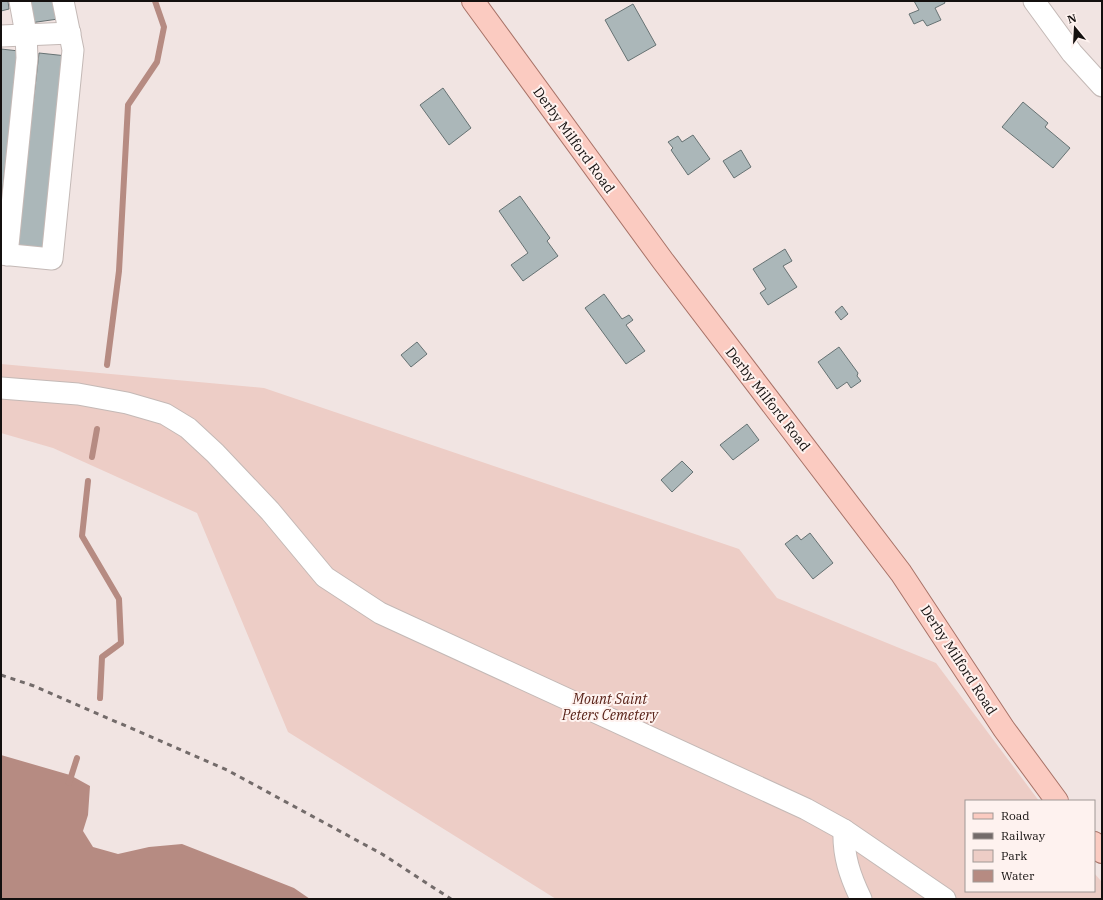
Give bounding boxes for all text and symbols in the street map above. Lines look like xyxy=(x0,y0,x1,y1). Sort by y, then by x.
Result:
north arrow xyxy=(1055,8,1095,48)
text: N xyxy=(1066,10,1078,26)
street label: Derby Milford Road xyxy=(529,83,619,197)
street label: Derby Milford Road xyxy=(722,343,815,455)
street label: Derby Milford Road xyxy=(917,602,1002,719)
park label: Mount Saint Peters Cemetery xyxy=(561,690,660,724)
legend xyxy=(965,800,1095,892)
text: Road xyxy=(1001,808,1030,823)
text: Railway xyxy=(1001,828,1046,843)
text: Park xyxy=(1001,848,1027,863)
text: Water xyxy=(1001,868,1035,883)

